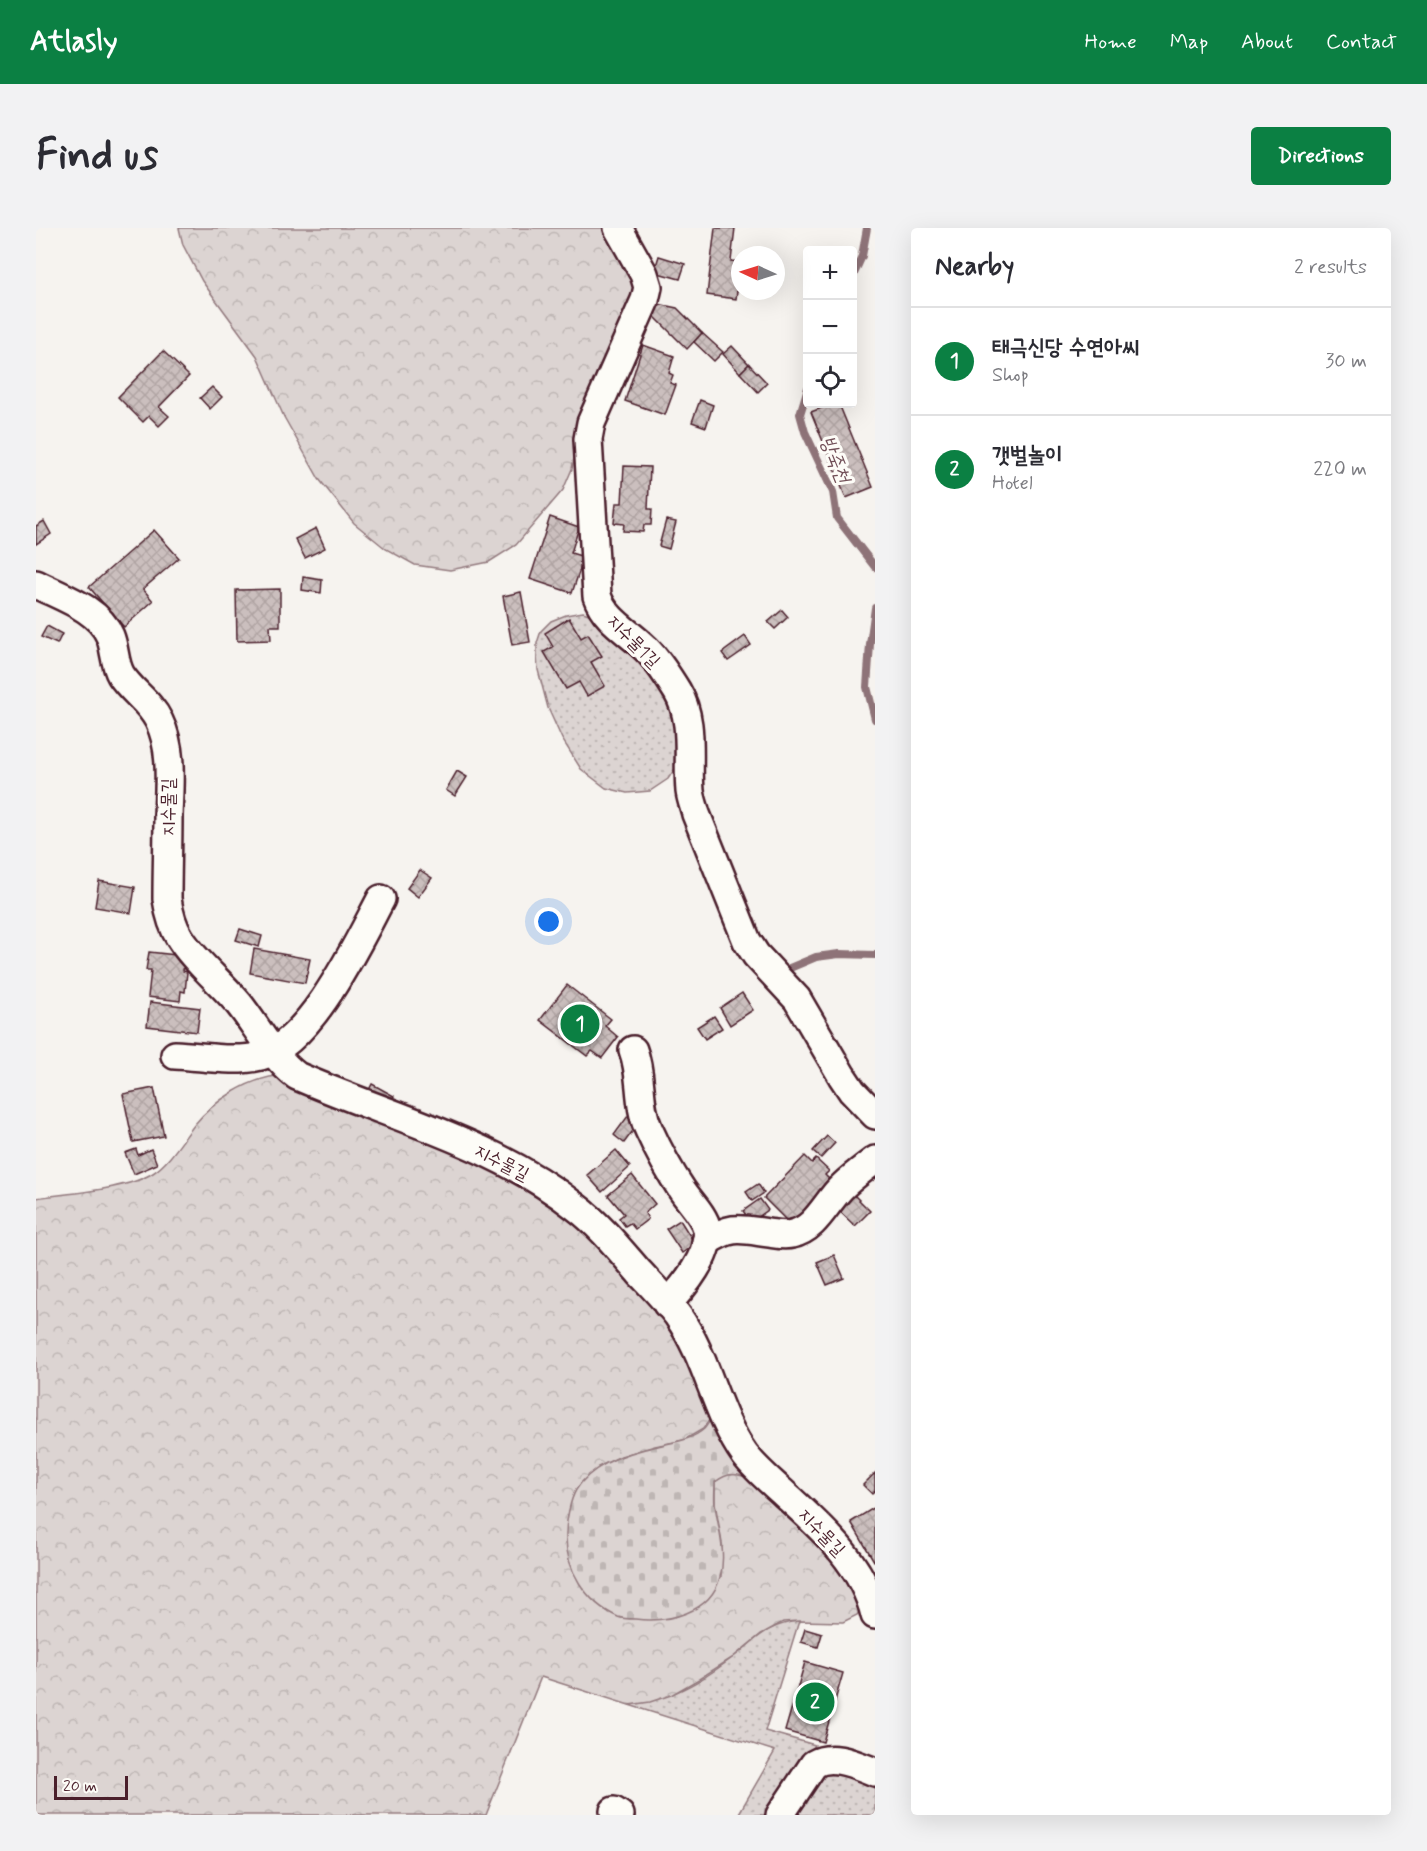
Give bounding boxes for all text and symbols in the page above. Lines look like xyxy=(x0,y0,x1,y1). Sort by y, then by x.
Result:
text: Atlasly xyxy=(30,24,118,61)
text: Home xyxy=(1085,28,1137,56)
text: Map xyxy=(1170,28,1208,56)
text: About xyxy=(1241,28,1293,56)
text: Contact xyxy=(1326,28,1397,56)
button: Directions xyxy=(1251,127,1391,185)
text: Find us xyxy=(36,129,158,184)
north arrow xyxy=(731,246,785,300)
map controls xyxy=(803,246,857,408)
button: + xyxy=(803,246,857,300)
text: Nearby xyxy=(935,250,1014,284)
text: 2 results xyxy=(1294,254,1367,281)
button: − xyxy=(803,300,857,354)
text: 태극신당 수연아씨 xyxy=(992,334,1140,362)
text: 1 xyxy=(950,348,959,375)
text: 30 m xyxy=(1325,348,1367,375)
button: locate xyxy=(803,354,857,408)
text: Shop xyxy=(992,362,1029,389)
water label: 방죽천 xyxy=(813,432,857,489)
text: 갯벌놀이 xyxy=(992,442,1063,470)
text: 2 xyxy=(950,456,959,483)
text: 220 m xyxy=(1313,456,1367,483)
text: Hotel xyxy=(992,470,1033,497)
street label: 지수물1길 xyxy=(601,610,665,674)
street label: 지수물길 xyxy=(157,778,181,836)
your location xyxy=(534,907,563,936)
pin: 1 xyxy=(560,1002,600,1046)
street label: 지수물길 xyxy=(470,1139,533,1187)
street label: 지수물길 xyxy=(793,1504,850,1562)
pin: 2 xyxy=(796,1680,834,1724)
scale bar xyxy=(54,1773,128,1800)
text: 20 m xyxy=(63,1776,97,1797)

